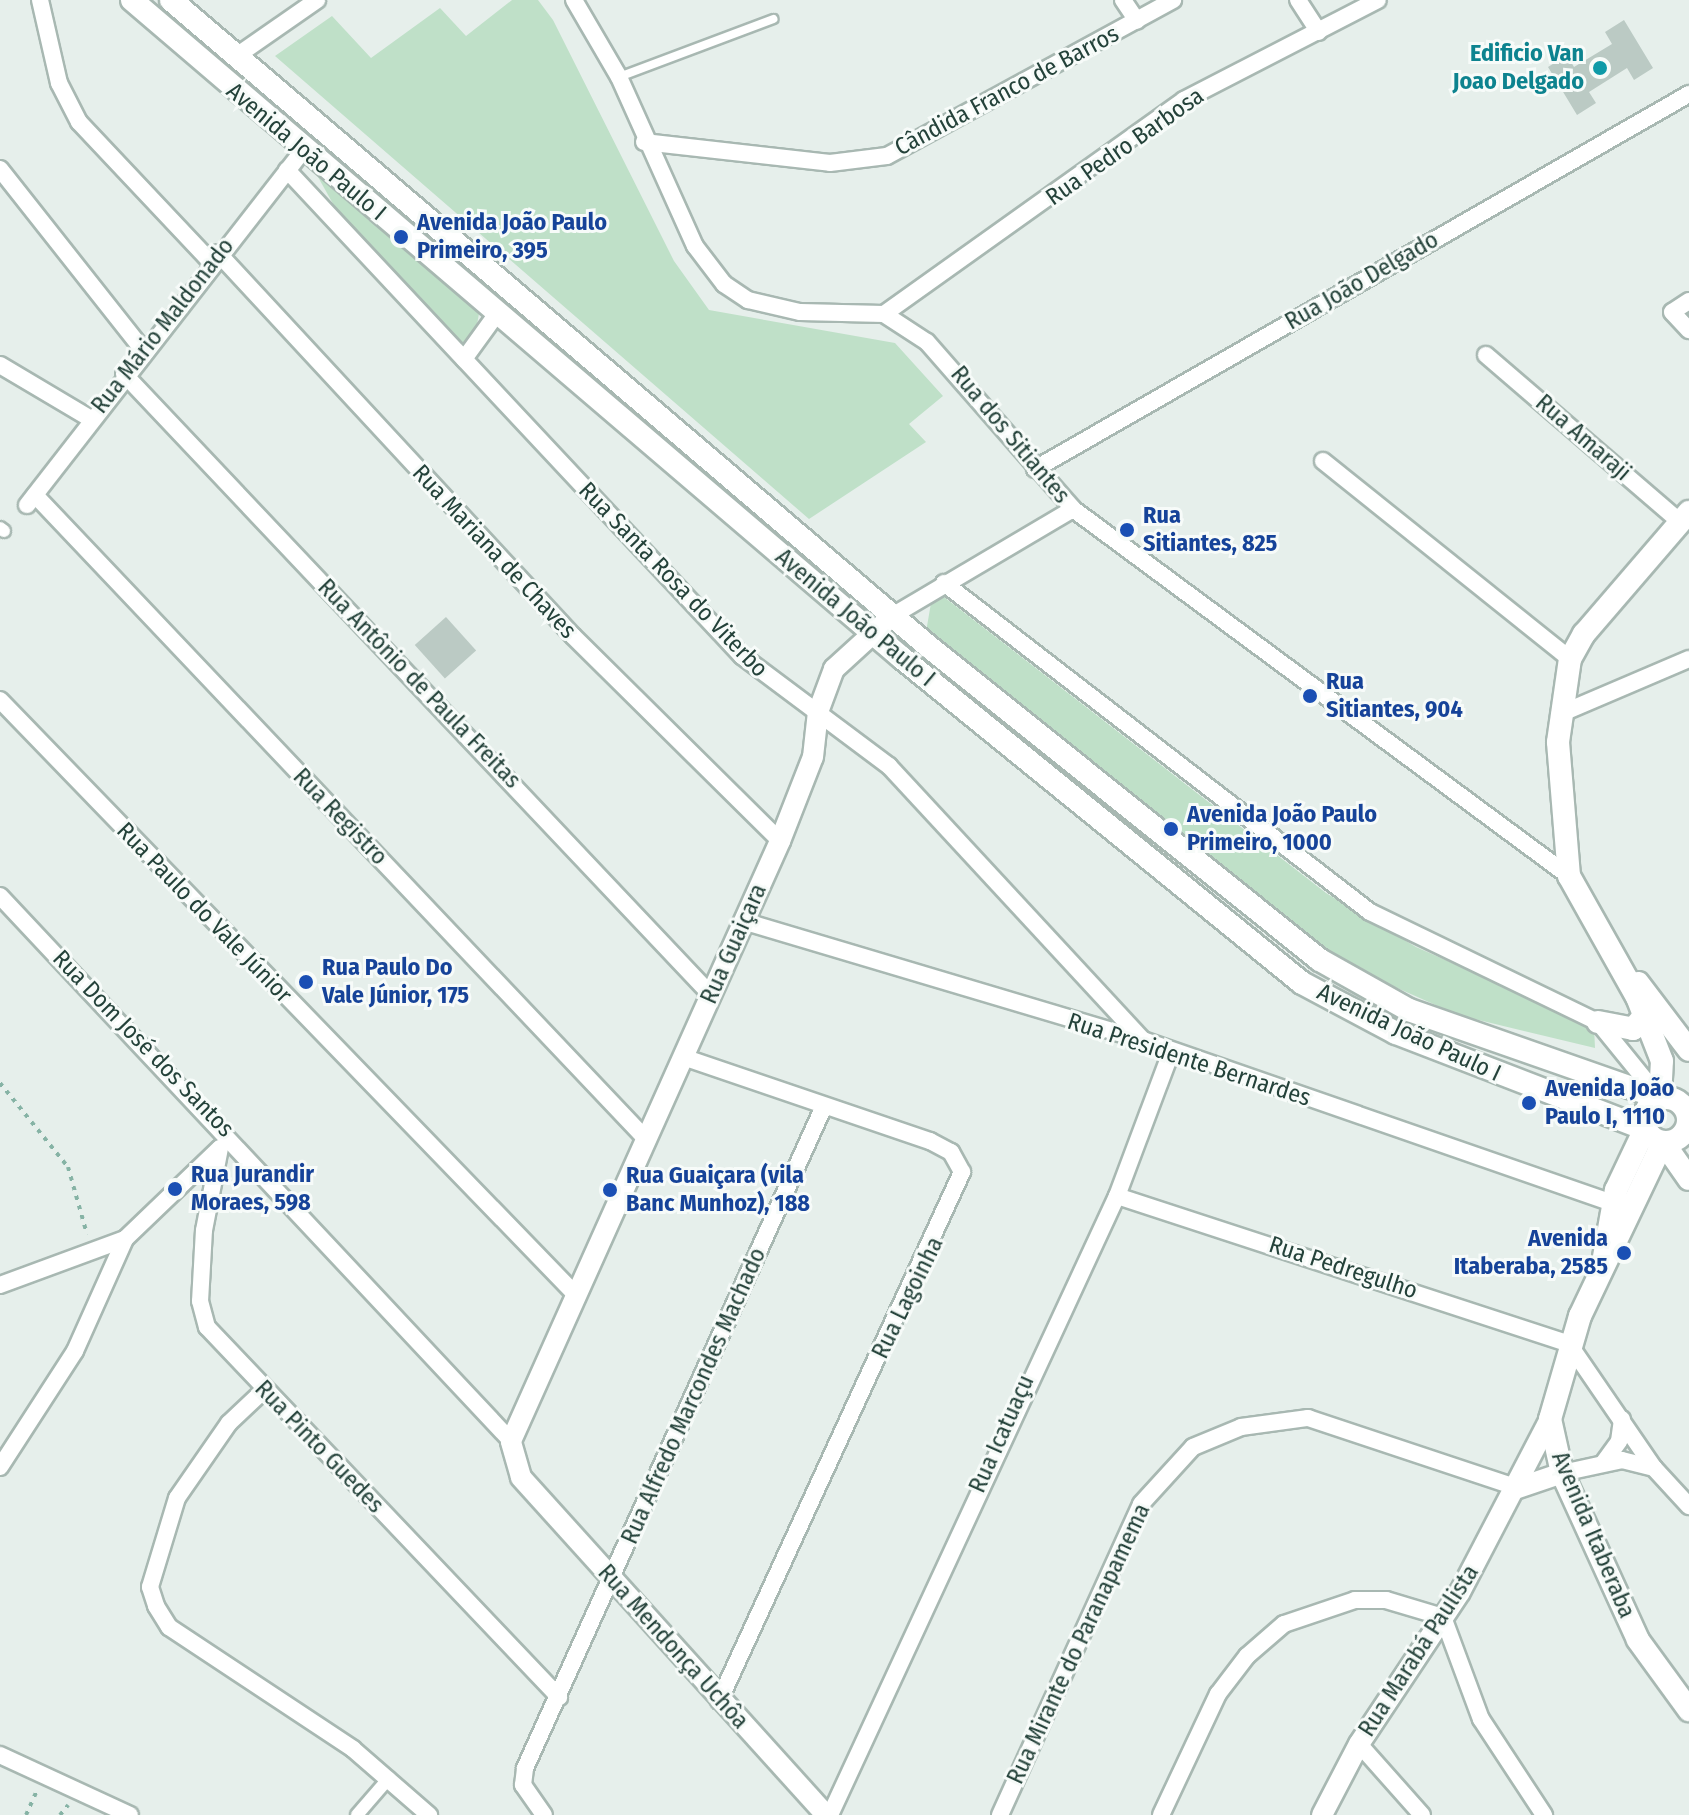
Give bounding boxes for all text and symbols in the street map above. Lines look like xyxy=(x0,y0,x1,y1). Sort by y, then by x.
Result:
street label: Cândida Franco de Barros xyxy=(890,20,1124,162)
place label: Edificio Van Joao Delgado xyxy=(1452,40,1584,96)
marker: Edificio Van Joao Delgado xyxy=(1591,59,1609,77)
street label: Avenida João Paulo I xyxy=(220,77,392,227)
street label: Rua Pedro Barbosa xyxy=(1041,82,1209,212)
place label: Avenida João Paulo Primeiro, 395 xyxy=(417,209,607,265)
street label: Rua João Delgado xyxy=(1280,225,1444,337)
marker: Avenida João Paulo Primeiro, 395 xyxy=(392,228,410,246)
street label: Rua Mário Maldonado xyxy=(86,233,240,419)
street label: Rua dos Sitiantes xyxy=(944,361,1076,509)
street label: Rua Amaraji xyxy=(1529,389,1637,487)
street label: Rua Mariana de Chaves xyxy=(406,459,582,645)
street label: Rua Santa Rosa do Viterbo xyxy=(572,477,774,683)
place label: Rua Sitiantes, 825 xyxy=(1143,502,1277,558)
marker: Rua Sitiantes, 825 xyxy=(1118,521,1136,539)
street label: Avenida João Paulo I xyxy=(769,543,941,693)
street label: Rua Antônio de Paula Freitas xyxy=(311,573,527,795)
place label: Rua Sitiantes, 904 xyxy=(1326,668,1463,724)
marker: Rua Sitiantes, 904 xyxy=(1301,687,1319,705)
street label: Rua Registro xyxy=(287,763,393,871)
place label: Avenida João Paulo Primeiro, 1000 xyxy=(1187,801,1377,857)
street label: Rua Paulo do Vale Júnior xyxy=(110,817,298,1009)
marker: Avenida João Paulo Primeiro, 1000 xyxy=(1162,820,1180,838)
street label: Rua Guaiçara xyxy=(695,880,773,1008)
street label: Rua Dom José dos Santos xyxy=(46,945,240,1143)
place label: Rua Paulo Do Vale Júnior, 175 xyxy=(322,954,469,1010)
marker: Rua Paulo Do Vale Júnior, 175 xyxy=(297,973,315,991)
street label: Avenida João Paulo I xyxy=(1313,978,1505,1088)
street label: Rua Presidente Bernardes xyxy=(1064,1007,1314,1113)
place label: Avenida João Paulo I, 1110 xyxy=(1545,1075,1674,1131)
marker: Avenida João Paulo I, 1110 xyxy=(1520,1094,1538,1112)
place label: Rua Jurandir Moraes, 598 xyxy=(191,1161,314,1217)
place label: Rua Guaiçara (vila Banc Munhoz), 188 xyxy=(626,1162,810,1218)
marker: Rua Jurandir Moraes, 598 xyxy=(166,1180,184,1198)
marker: Rua Guaiçara (vila Banc Munhoz), 188 xyxy=(601,1181,619,1199)
place label: Avenida Itaberaba, 2585 xyxy=(1454,1225,1608,1281)
street label: Rua Pedregulho xyxy=(1265,1230,1421,1306)
street label: Rua Lagoinha xyxy=(866,1233,950,1363)
street label: Rua Alfredo Marcondes Machado xyxy=(616,1243,772,1549)
marker: Avenida Itaberaba, 2585 xyxy=(1615,1244,1633,1262)
street label: Rua Icatuaçu xyxy=(963,1371,1041,1497)
street label: Rua Pinto Guedes xyxy=(248,1375,390,1519)
street label: Avenida Itaberaba xyxy=(1545,1447,1641,1623)
street label: Rua Mirante do Paranapamema xyxy=(1001,1499,1157,1789)
street label: Rua Mendonça Uchôa xyxy=(592,1559,754,1735)
street label: Rua Marabá Paulista xyxy=(1353,1560,1485,1742)

